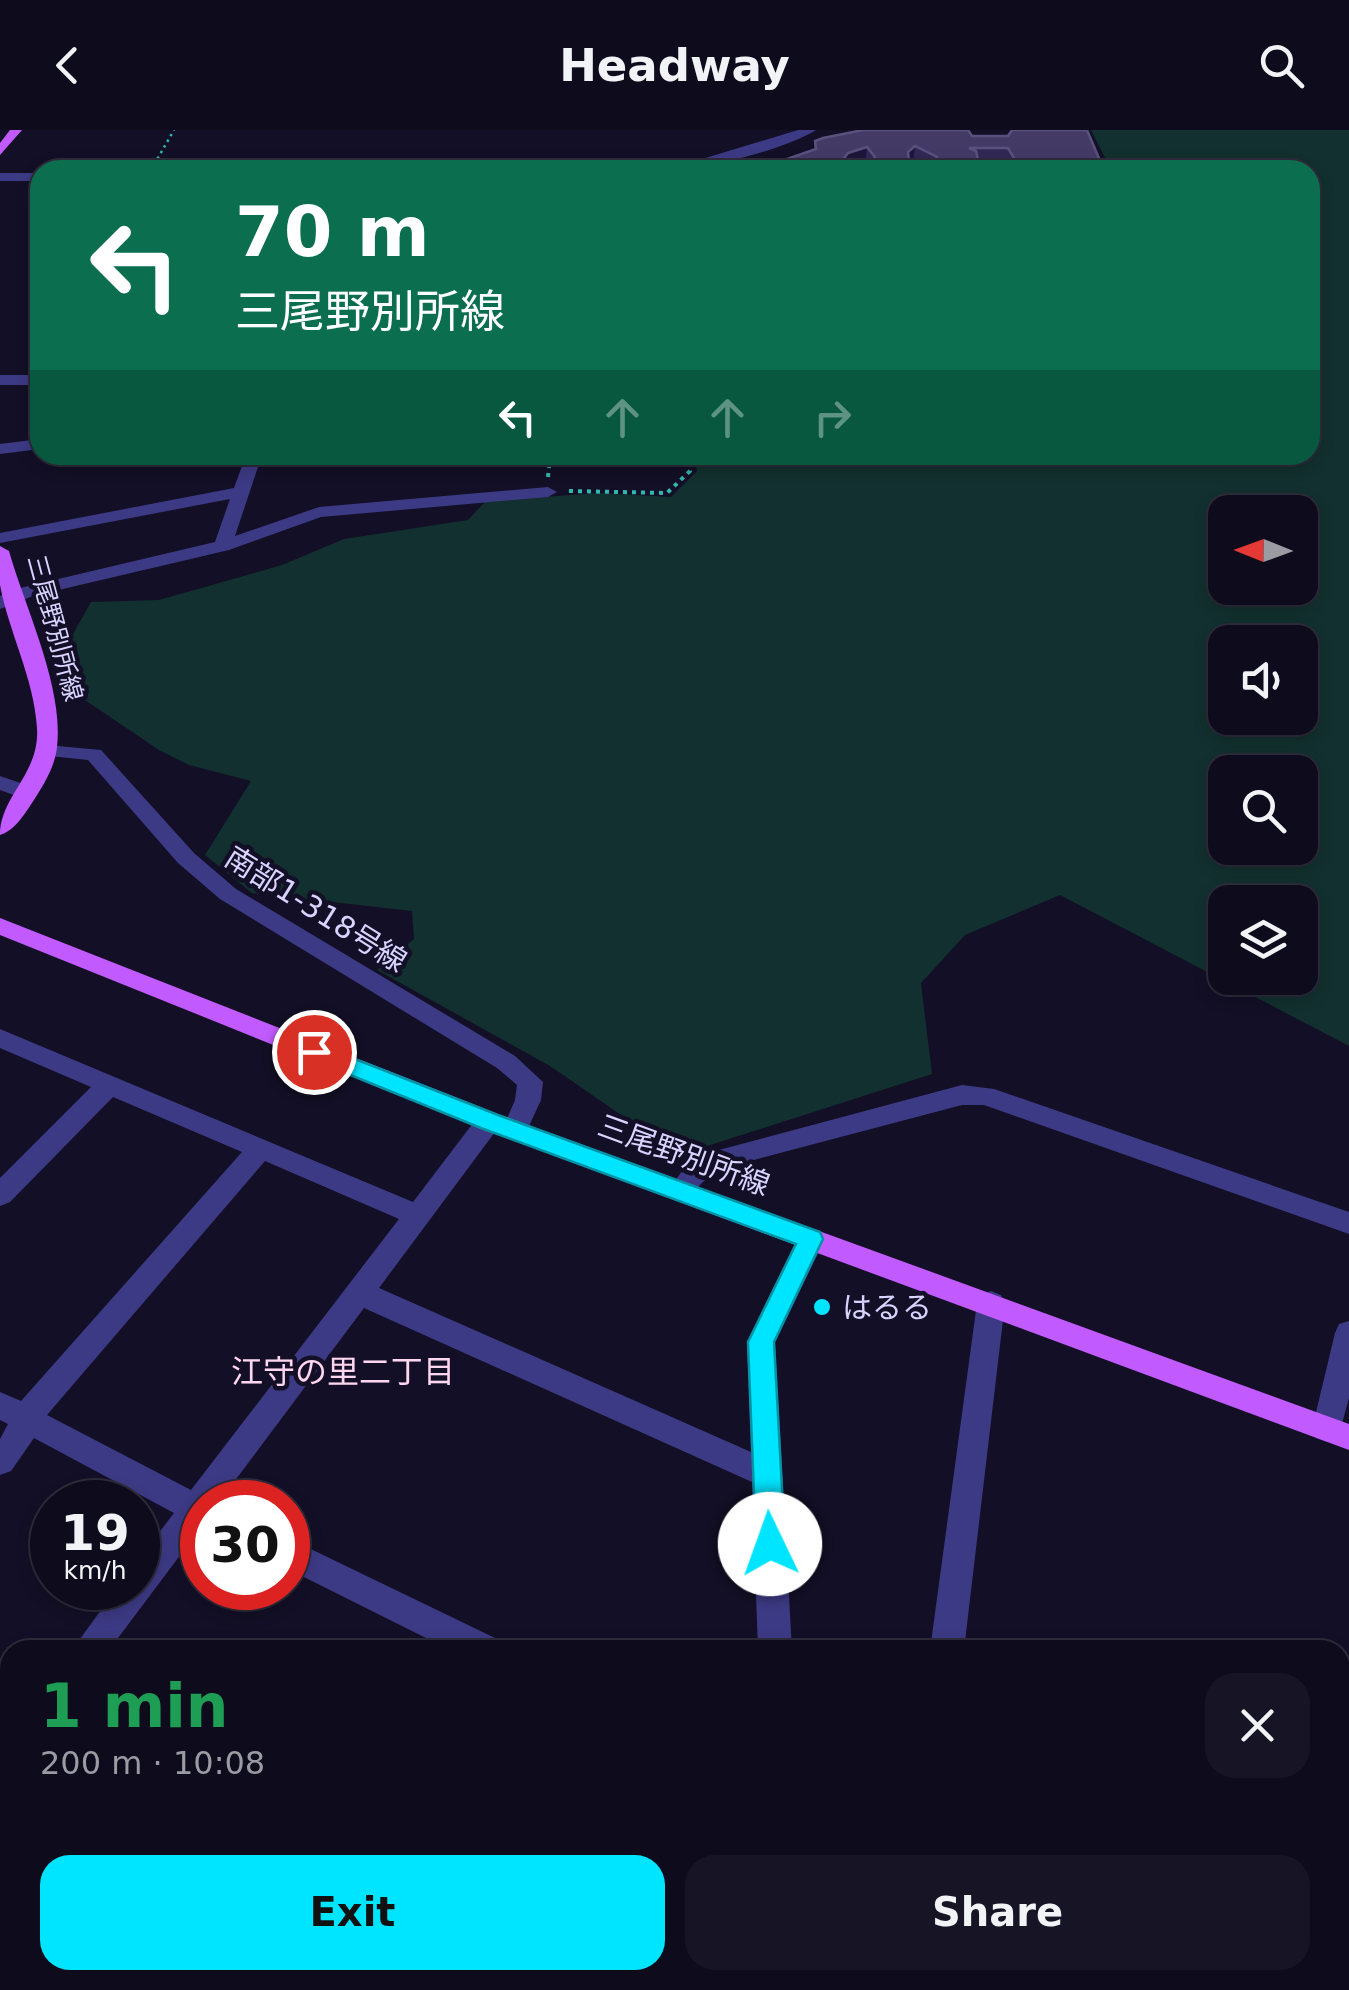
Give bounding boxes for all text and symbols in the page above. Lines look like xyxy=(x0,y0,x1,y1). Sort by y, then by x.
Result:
icon: back xyxy=(40,38,95,93)
icon: search xyxy=(1254,38,1309,93)
text: Headway xyxy=(559,39,790,92)
text: 70 m xyxy=(235,191,430,273)
icon: left xyxy=(70,200,200,330)
text: 三尾野別所線 xyxy=(235,285,505,338)
icon: left xyxy=(490,390,545,445)
icon: ahead xyxy=(595,390,650,445)
icon: ahead xyxy=(700,390,755,445)
icon: right xyxy=(805,390,860,445)
north arrow xyxy=(1208,495,1318,605)
map controls xyxy=(1208,495,1318,995)
street label: 三尾野別所線 xyxy=(22,552,88,704)
button: sound xyxy=(1208,625,1318,735)
button: search xyxy=(1208,755,1318,865)
street label: 南部1-318号線 xyxy=(219,839,413,979)
button: layers xyxy=(1208,885,1318,995)
pin xyxy=(272,1010,357,1095)
icon: arrive xyxy=(287,1025,342,1080)
street label: 三尾野別所線 xyxy=(593,1108,775,1202)
place label: はるる xyxy=(842,1290,932,1325)
marker: はるる xyxy=(811,1296,833,1318)
district label: 江守の里二丁目 xyxy=(231,1353,455,1391)
speed limit sign: 30 xyxy=(180,1480,310,1610)
position arrow xyxy=(718,1492,822,1596)
text: 19 xyxy=(60,1504,130,1562)
text: km/h xyxy=(63,1556,127,1585)
text: 1 min xyxy=(40,1671,228,1741)
button: close xyxy=(1205,1673,1310,1778)
text: 200 m · 10:08 xyxy=(40,1744,265,1782)
button: Exit xyxy=(40,1855,665,1970)
button: Share xyxy=(685,1855,1310,1970)

